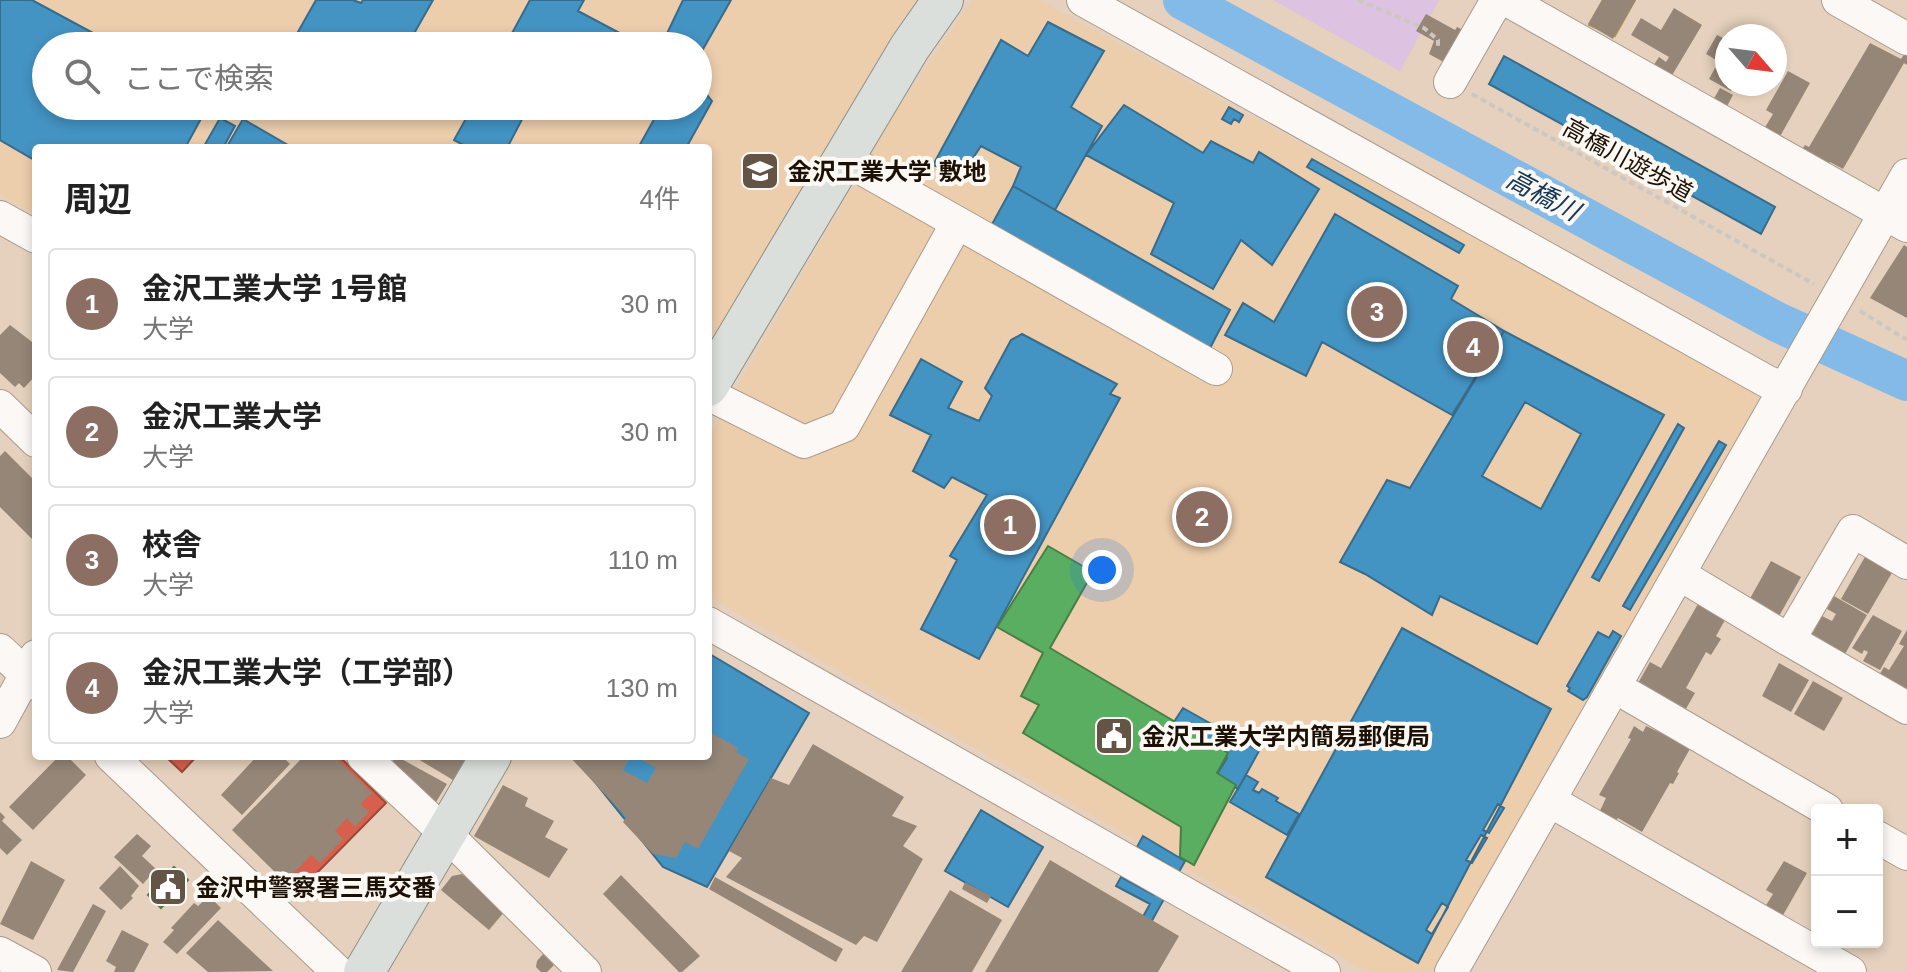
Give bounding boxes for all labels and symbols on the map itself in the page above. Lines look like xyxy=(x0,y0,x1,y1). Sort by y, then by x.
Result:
north arrow xyxy=(1715,24,1787,96)
street label: 高橋川遊歩道 xyxy=(1558,113,1698,207)
school or university icon: 金沢工業大学 敷地 xyxy=(739,150,781,192)
place label: 金沢工業大学 敷地 xyxy=(788,158,987,185)
water label: 高橋川 xyxy=(1502,163,1587,228)
pin: 3 xyxy=(1351,282,1403,342)
pin: 4 xyxy=(1447,317,1499,377)
pin: 2 xyxy=(1176,487,1228,547)
pin: 1 xyxy=(984,495,1036,555)
your location xyxy=(1082,550,1122,590)
public building icon: 金沢工業大学内簡易郵便局 xyxy=(1093,715,1135,757)
place label: 金沢工業大学内簡易郵便局 xyxy=(1142,723,1430,750)
public building icon: 金沢中警察署三馬交番 xyxy=(147,866,189,908)
place label: 金沢中警察署三馬交番 xyxy=(196,874,436,901)

